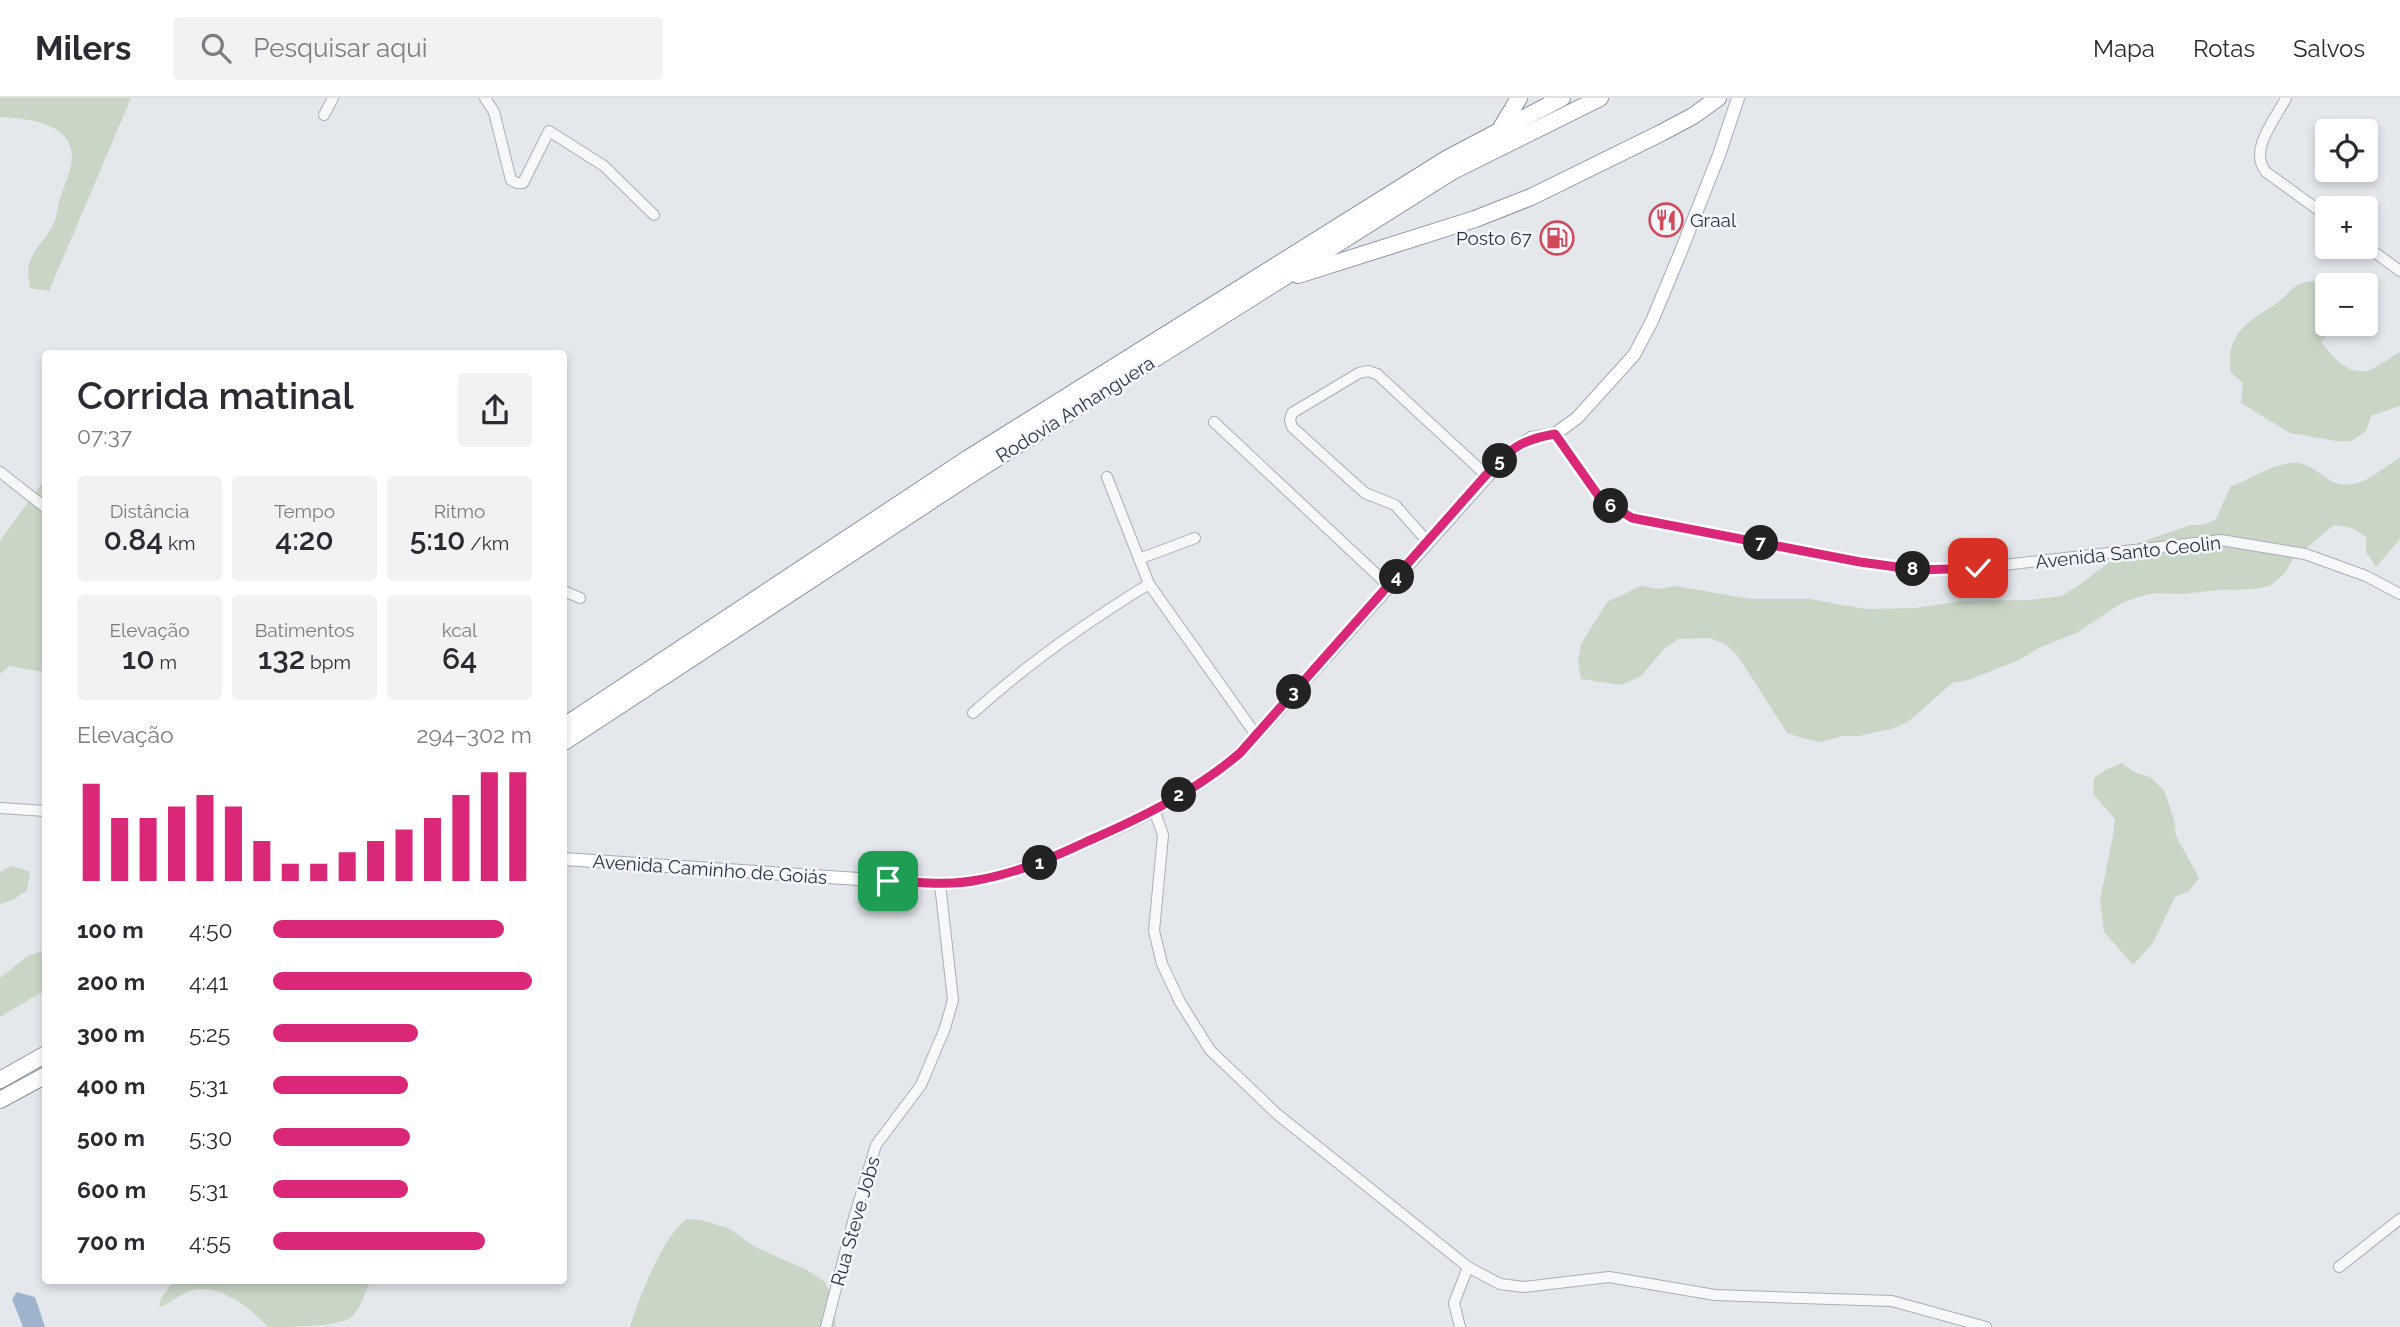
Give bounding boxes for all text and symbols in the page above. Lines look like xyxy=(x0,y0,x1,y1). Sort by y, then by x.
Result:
search box xyxy=(173,17,663,80)
text: Milers xyxy=(35,29,131,68)
icon: search xyxy=(197,29,235,67)
text: Pesquisar aqui xyxy=(253,33,427,63)
text: Mapa xyxy=(2093,34,2155,63)
text: Rotas xyxy=(2193,34,2255,63)
text: Salvos xyxy=(2293,34,2365,63)
map controls xyxy=(2315,119,2378,336)
button: locate xyxy=(2315,119,2378,182)
button: + xyxy=(2315,196,2378,259)
restaurant icon: Graal xyxy=(1647,201,1685,239)
place label: Graal xyxy=(1690,209,1737,231)
fuel station icon: Posto 67 xyxy=(1538,219,1576,257)
place label: Posto 67 xyxy=(1456,227,1532,249)
button: − xyxy=(2315,273,2378,336)
street label: Rodovia Anhanguera xyxy=(992,351,1158,467)
text: Corrida matinal xyxy=(77,373,354,418)
button: share xyxy=(458,373,532,447)
text: 07:37 xyxy=(77,422,132,449)
pin: 5 xyxy=(1482,444,1518,478)
text: 5 xyxy=(1494,449,1505,471)
pin: 6 xyxy=(1594,488,1628,524)
text: 6 xyxy=(1605,494,1616,516)
text: Distância xyxy=(110,500,189,522)
text: Tempo xyxy=(274,500,335,522)
text: Ritmo xyxy=(434,500,485,522)
text: 0.84 xyxy=(103,522,163,557)
text: 4:20 xyxy=(275,522,334,557)
text: 5:10 xyxy=(410,522,465,557)
pin: 7 xyxy=(1744,526,1778,560)
text: 7 xyxy=(1755,531,1766,553)
street label: Avenida Santo Ceolin xyxy=(2034,531,2222,573)
text: km xyxy=(163,532,196,554)
text: /km xyxy=(465,532,509,554)
pin xyxy=(1948,538,2008,598)
icon: check xyxy=(1959,549,1997,587)
pin: 8 xyxy=(1896,552,1930,587)
text: 8 xyxy=(1907,557,1918,579)
pin: 4 xyxy=(1380,560,1414,594)
text: 4 xyxy=(1391,565,1402,587)
text: Elevação xyxy=(110,619,189,641)
text: Batimentos xyxy=(255,619,354,641)
text: kcal xyxy=(442,619,477,641)
text: 10 xyxy=(122,641,155,676)
text: 132 xyxy=(258,641,305,676)
text: 64 xyxy=(442,641,477,676)
text: m xyxy=(155,651,177,673)
text: bpm xyxy=(305,651,351,673)
pin: 3 xyxy=(1276,674,1312,710)
text: 3 xyxy=(1288,680,1299,702)
text: Elevação xyxy=(77,721,174,748)
text: 294–302 m xyxy=(416,721,532,748)
pin: 2 xyxy=(1162,778,1196,812)
text: 2 xyxy=(1173,783,1184,805)
pin: 1 xyxy=(1023,846,1058,880)
street label: Avenida Caminho de Goiás xyxy=(592,850,828,888)
pin xyxy=(858,851,918,911)
text: 1 xyxy=(1035,851,1044,873)
icon: arrive xyxy=(869,862,907,900)
text: 100 m xyxy=(77,916,144,943)
text: 4:50 xyxy=(189,916,233,943)
text: 200 m xyxy=(77,968,145,995)
text: 4:41 xyxy=(189,968,228,995)
text: 300 m xyxy=(77,1020,145,1047)
text: 5:25 xyxy=(189,1020,230,1047)
text: 400 m xyxy=(77,1072,145,1099)
text: 5:31 xyxy=(189,1072,228,1099)
text: 500 m xyxy=(77,1124,145,1151)
text: 5:30 xyxy=(189,1124,232,1151)
street label: Rua Steve Jobs xyxy=(826,1154,884,1288)
text: 600 m xyxy=(77,1176,146,1203)
text: 5:31 xyxy=(189,1176,228,1203)
text: 700 m xyxy=(77,1228,145,1255)
text: 4:55 xyxy=(189,1228,231,1255)

